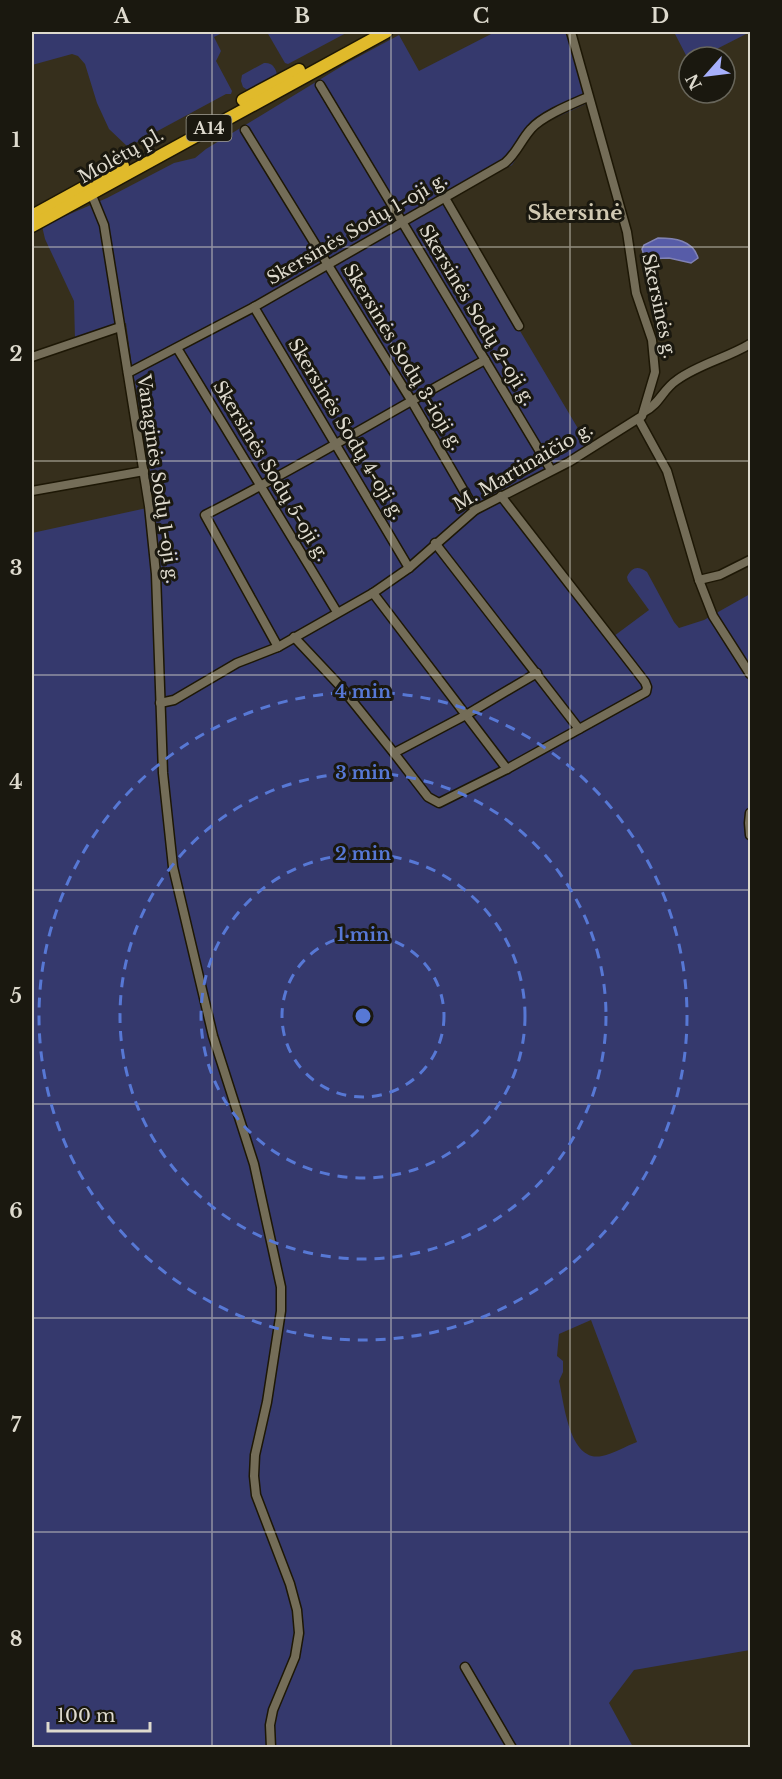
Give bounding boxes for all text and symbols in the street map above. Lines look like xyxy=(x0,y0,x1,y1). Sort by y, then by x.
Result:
text: A xyxy=(113,4,131,28)
text: B xyxy=(294,4,310,28)
text: C xyxy=(473,4,489,28)
text: D xyxy=(651,4,669,28)
north arrow xyxy=(677,45,737,105)
text: N xyxy=(681,71,706,93)
road number: A14 xyxy=(186,115,232,141)
street label: Molėtų pl. xyxy=(75,124,167,188)
text: 1 xyxy=(12,128,21,152)
street label: Skersinės Sodų 1-oji g. xyxy=(263,168,451,290)
district label: Skersinė xyxy=(528,200,622,226)
street label: Skersinės Sodų 2-oji g. xyxy=(414,220,540,410)
street label: Skersinės g. xyxy=(637,251,681,361)
street label: Skersinės Sodų 3-ioji g. xyxy=(339,260,467,454)
street label: Skersinės Sodų 4-oji g. xyxy=(283,335,409,523)
text: 2 xyxy=(9,342,23,366)
street label: Vanaginės Sodų 1-oji g. xyxy=(132,372,184,585)
street label: Skersinės Sodų 5-oji g. xyxy=(208,377,334,565)
street label: M. Martinaičio g. xyxy=(449,418,597,516)
text: 3 xyxy=(10,556,22,580)
text: 4 min xyxy=(335,681,391,703)
text: 3 min xyxy=(335,762,391,784)
text: 4 xyxy=(9,770,23,794)
text: 2 min xyxy=(335,843,391,865)
text: 1 min xyxy=(337,924,389,946)
text: 5 xyxy=(10,984,22,1008)
centre of rings xyxy=(353,1006,373,1026)
text: 6 xyxy=(9,1199,23,1223)
text: 7 xyxy=(11,1413,22,1437)
text: 8 xyxy=(10,1627,22,1651)
scale bar xyxy=(48,1695,150,1733)
text: 100 m xyxy=(57,1705,115,1727)

